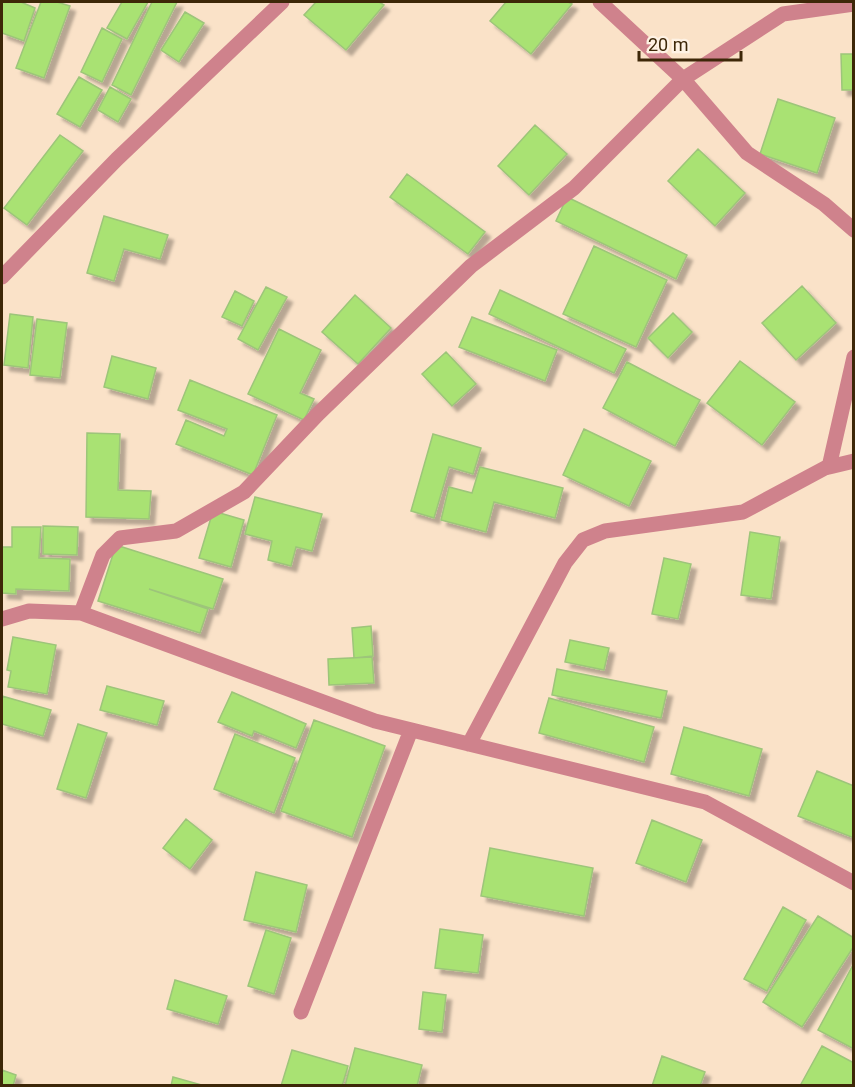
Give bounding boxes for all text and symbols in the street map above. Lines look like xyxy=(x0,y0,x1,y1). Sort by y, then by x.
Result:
scale bar xyxy=(639,24,741,62)
text: 20 m xyxy=(648,34,688,55)

